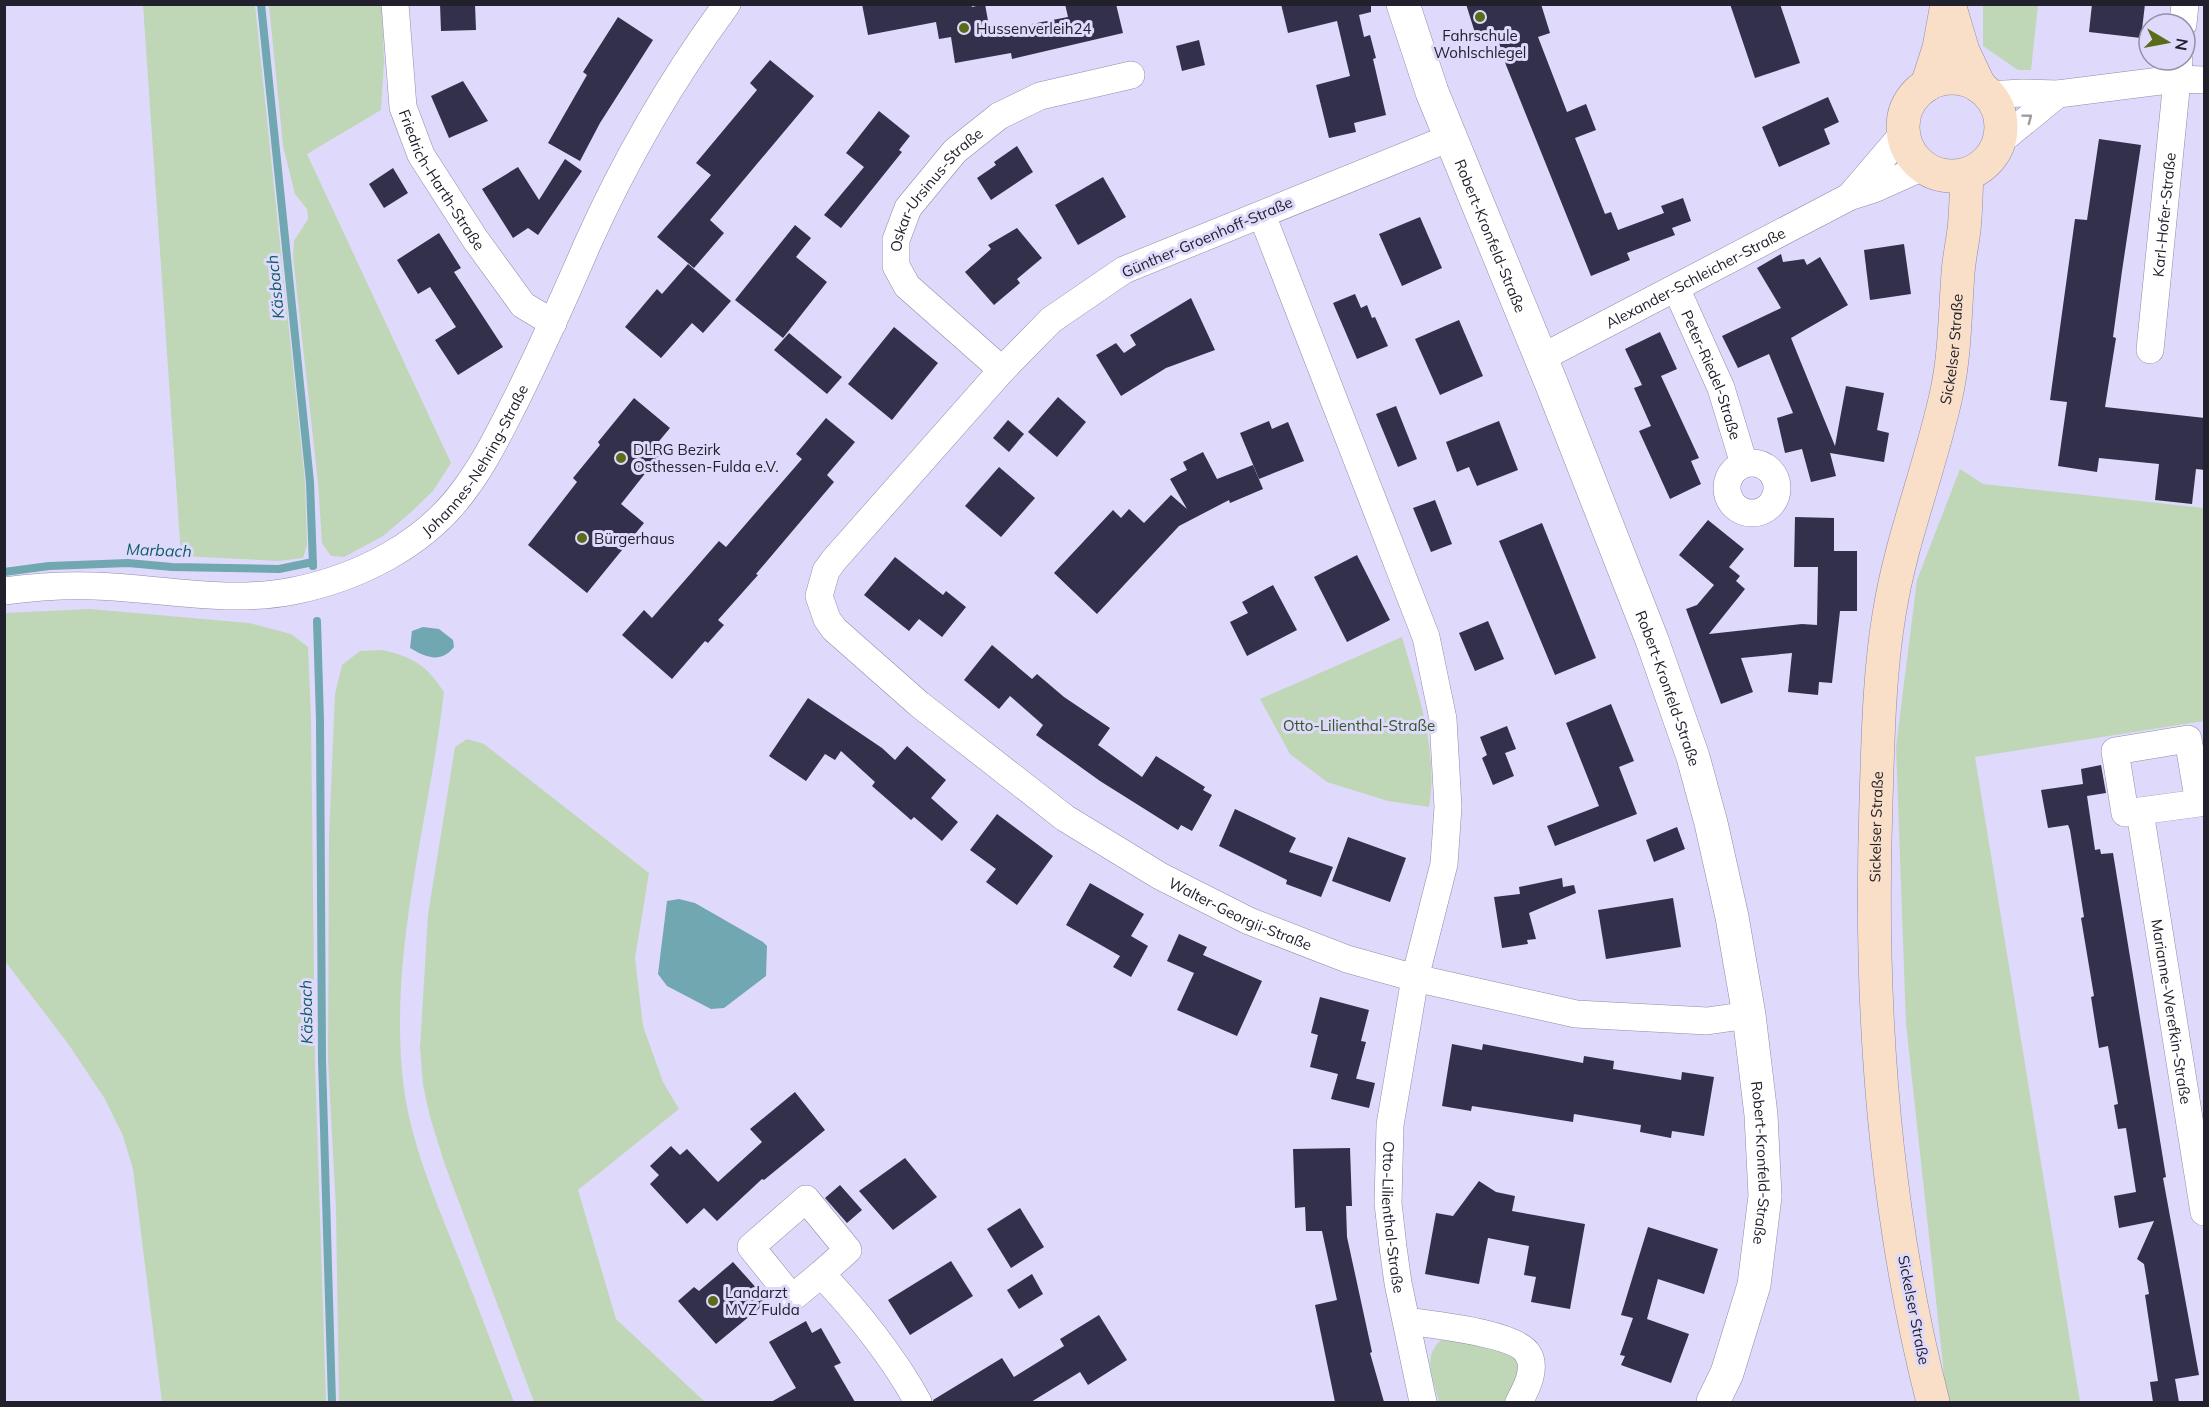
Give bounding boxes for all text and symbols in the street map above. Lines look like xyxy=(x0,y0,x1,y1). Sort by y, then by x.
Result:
marker: Fahrschule Wohlschlegel xyxy=(1473,10,1487,24)
north arrow xyxy=(2137,12,2197,72)
place label: Hussenverleih24 xyxy=(976,19,1091,38)
marker: Hussenverleih24 xyxy=(957,21,971,35)
place label: Fahrschule Wohlschlegel xyxy=(1434,26,1526,62)
text: N xyxy=(2171,37,2193,52)
street label: Friedrich-Harth-Straße xyxy=(395,106,489,254)
one-way arrow xyxy=(2022,115,2033,126)
street label: Oskar-Ursinus-Straße xyxy=(887,123,986,252)
street label: Karl-Hofer-Straße xyxy=(2148,152,2179,278)
street label: Robert-Kronfeld-Straße xyxy=(1451,156,1531,315)
street label: Günther-Groenhoff-Straße xyxy=(1119,192,1295,282)
street label: Alexander-Schleicher-Straße xyxy=(1602,223,1788,332)
water label: Käsbach xyxy=(262,254,288,320)
street label: Sickelser Straße xyxy=(1935,293,1966,406)
street label: Peter-Riedel-Straße xyxy=(1678,307,1746,442)
street label: Johannes-Nehring-Straße xyxy=(418,381,532,540)
place label: DLRG Bezirk Osthessen-Fulda e.V. xyxy=(633,440,779,476)
marker: DLRG Bezirk Osthessen-Fulda e.V. xyxy=(614,451,628,465)
place label: Bürgerhaus xyxy=(594,529,675,548)
marker: Bürgerhaus xyxy=(575,531,589,545)
water label: Marbach xyxy=(126,539,192,561)
street label: Robert-Kronfeld-Straße xyxy=(1632,607,1704,768)
park label: Otto-Lilienthal-Straße xyxy=(1283,716,1435,735)
street label: Sickelser Straße xyxy=(1865,771,1886,882)
street label: Walter-Georgii-Straße xyxy=(1166,873,1315,954)
street label: Marianne-Werefkin-Straße xyxy=(2148,918,2196,1105)
water label: Käsbach xyxy=(295,980,317,1044)
street label: Robert-Kronfeld-Straße xyxy=(1748,1080,1775,1246)
street label: Otto-Lilienthal-Straße xyxy=(1378,1141,1409,1295)
street label: Sickelser Straße xyxy=(1894,1254,1934,1366)
place label: Landarzt MVZ Fulda xyxy=(725,1283,800,1319)
marker: Landarzt MVZ Fulda xyxy=(706,1294,720,1308)

